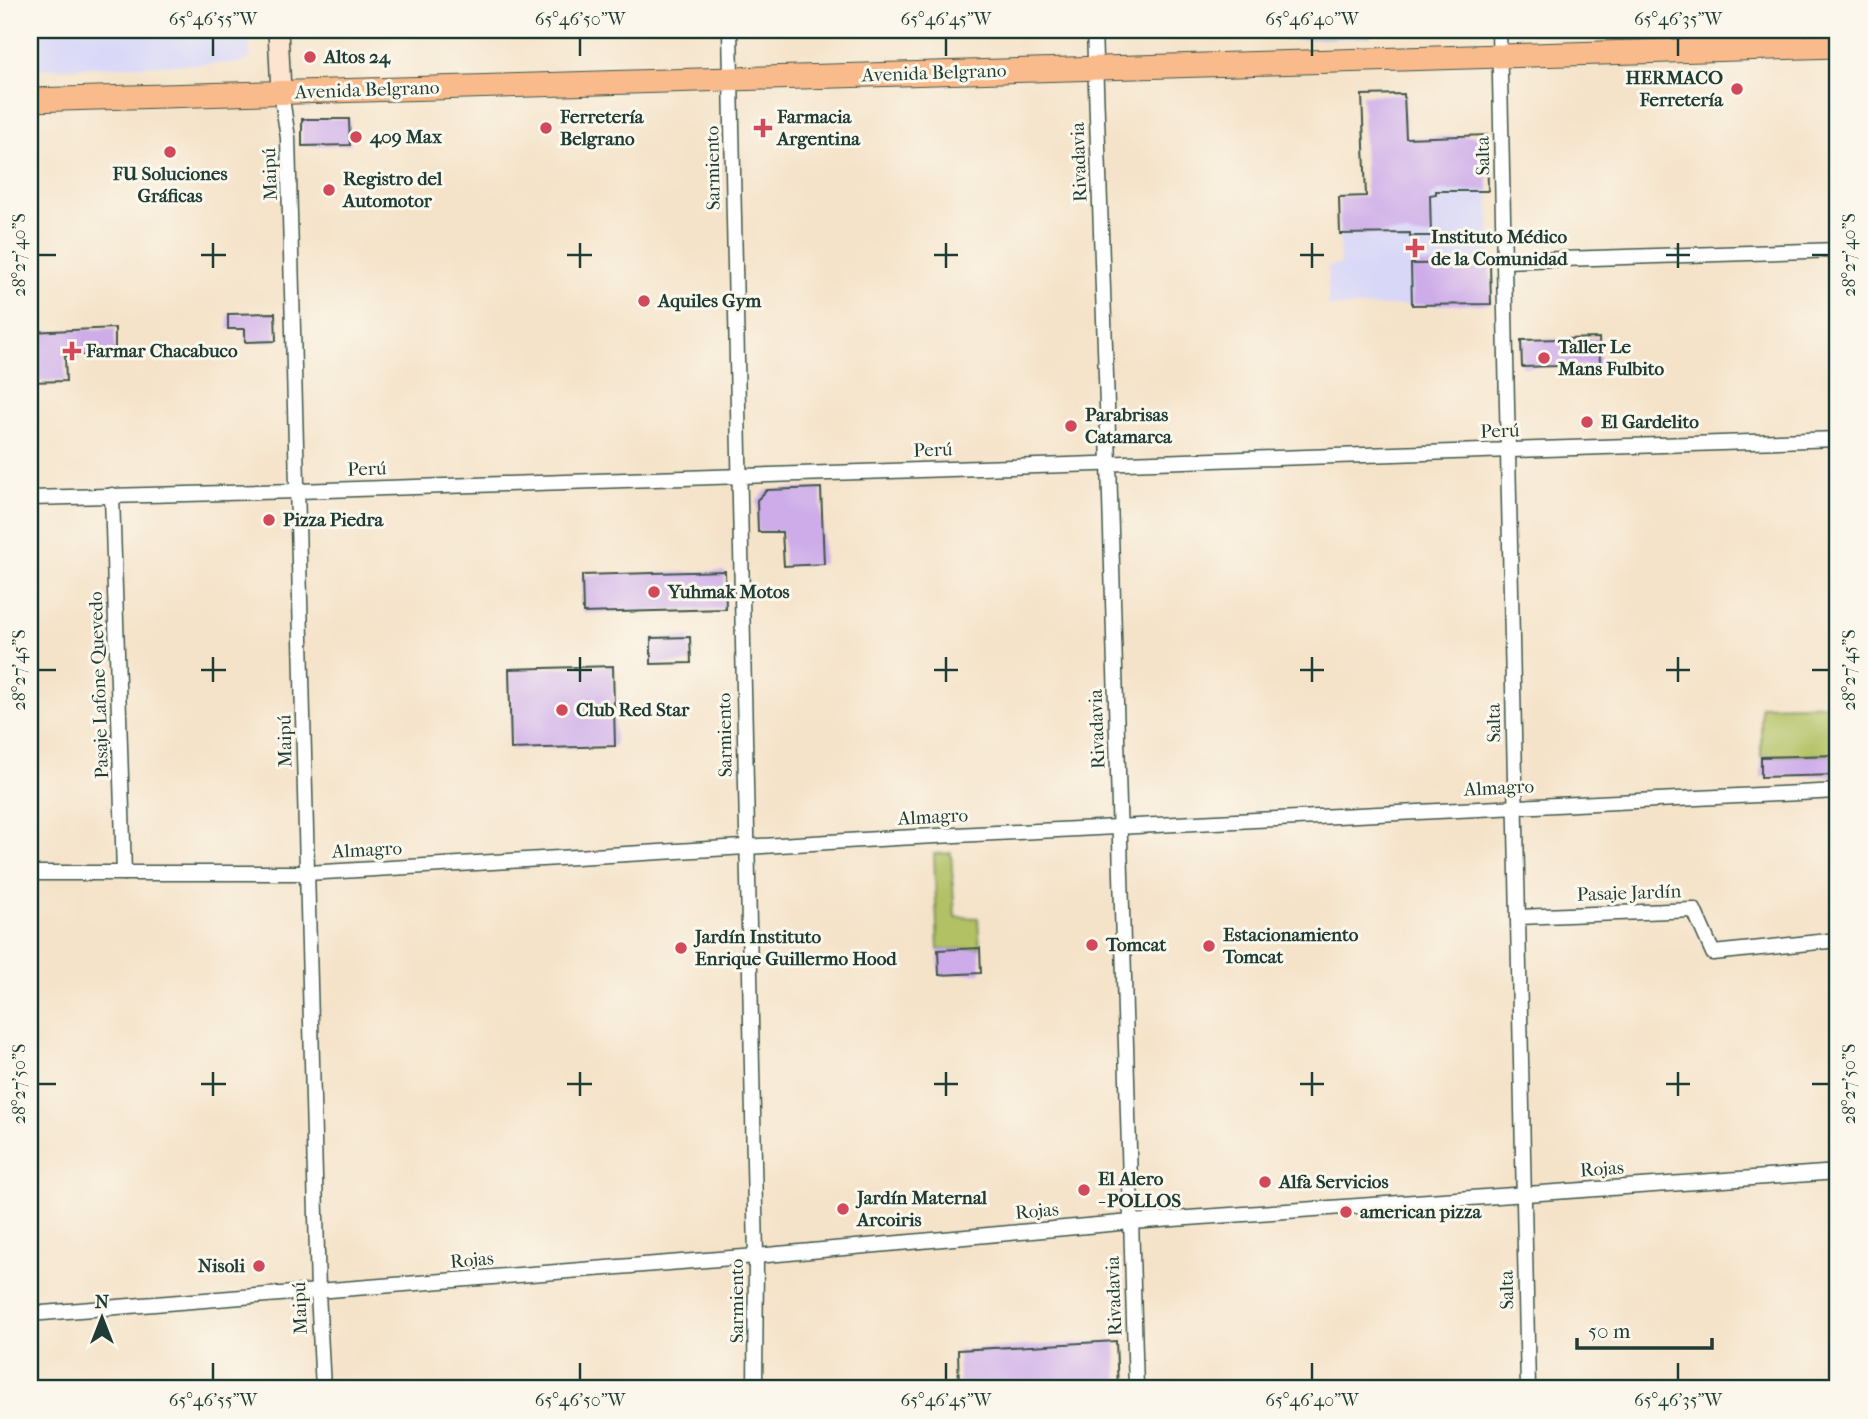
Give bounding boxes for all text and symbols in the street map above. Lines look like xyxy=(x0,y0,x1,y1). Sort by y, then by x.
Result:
text: 65°46'55"W xyxy=(169,9,259,30)
text: 65°46'50"W xyxy=(535,9,627,30)
text: 65°46'45"W xyxy=(901,9,993,30)
text: 65°46'40"W xyxy=(1265,9,1360,30)
text: 65°46'35"W xyxy=(1634,9,1723,30)
place label: Altos 24 xyxy=(323,46,391,68)
marker: Altos 24 xyxy=(302,49,318,65)
street label: Avenida Belgrano xyxy=(860,59,1007,87)
place label: HERMACO Ferretería xyxy=(1625,67,1724,111)
street label: Avenida Belgrano xyxy=(293,76,440,104)
marker: HERMACO Ferretería xyxy=(1729,81,1745,97)
place label: Ferretería Belgrano xyxy=(559,106,645,150)
place label: Farmacia Argentina xyxy=(776,106,861,150)
marker: Ferretería Belgrano xyxy=(538,120,554,136)
marker: Farmacia Argentina xyxy=(755,120,771,136)
street label: Rivadavia xyxy=(1067,121,1091,202)
street label: Sarmiento xyxy=(701,125,725,211)
place label: 409 Max xyxy=(369,126,443,148)
marker: 409 Max xyxy=(348,129,364,145)
street label: Salta xyxy=(1472,136,1494,176)
marker: FU Soluciones Gráficas xyxy=(162,144,178,160)
street label: Maipú xyxy=(258,147,282,201)
place label: FU Soluciones Gráficas xyxy=(112,163,227,207)
place label: Registro del Automotor xyxy=(342,168,443,212)
marker: Registro del Automotor xyxy=(321,182,337,198)
text: 28°27'40"S xyxy=(9,213,30,297)
text: 28°27'40"S xyxy=(1839,213,1860,297)
place label: Instituto Médico de la Comunidad xyxy=(1431,226,1568,270)
marker: Instituto Médico de la Comunidad xyxy=(1405,238,1425,258)
place label: Aquiles Gym xyxy=(657,290,761,312)
marker: Aquiles Gym xyxy=(636,293,652,309)
place label: Taller Le Mans Fulbito xyxy=(1557,336,1664,380)
place label: Farmar Chacabuco xyxy=(85,340,238,362)
marker: Farmar Chacabuco xyxy=(64,343,80,359)
marker: Taller Le Mans Fulbito xyxy=(1536,350,1552,366)
place label: Parabrisas Catamarca xyxy=(1085,404,1173,448)
place label: El Gardelito xyxy=(1601,411,1699,433)
marker: El Gardelito xyxy=(1579,414,1595,430)
marker: Parabrisas Catamarca xyxy=(1063,418,1079,434)
street label: Perú xyxy=(1480,419,1520,443)
street label: Perú xyxy=(913,438,953,462)
street label: Perú xyxy=(347,457,387,481)
place label: Pizza Piedra xyxy=(283,509,384,531)
marker: Pizza Piedra xyxy=(261,512,277,528)
place label: Yuhmak Motos xyxy=(667,581,790,603)
marker: Yuhmak Motos xyxy=(646,584,662,600)
street label: Pasaje Lafone Quevedo xyxy=(85,591,113,779)
text: 28°27'45"S xyxy=(9,630,30,710)
text: 28°27'45"S xyxy=(1839,630,1860,710)
street label: Rivadavia xyxy=(1085,688,1109,769)
street label: Sarmiento xyxy=(713,692,737,778)
place label: Club Red Star xyxy=(576,699,690,721)
marker: Club Red Star xyxy=(554,702,570,718)
street label: Salta xyxy=(1483,703,1505,743)
street label: Maipú xyxy=(274,714,296,768)
street label: Almagro xyxy=(1462,775,1535,801)
street label: Almagro xyxy=(896,804,969,830)
street label: Almagro xyxy=(330,837,403,863)
street label: Pasaje Jardín xyxy=(1576,880,1682,906)
place label: Estacionamiento Tomcat xyxy=(1222,924,1359,968)
place label: Jardín Instituto Enrique Guillermo Hood xyxy=(693,926,897,970)
place label: Tomcat xyxy=(1105,934,1166,956)
marker: Tomcat xyxy=(1084,937,1100,953)
marker: Estacionamiento Tomcat xyxy=(1201,938,1217,954)
marker: Jardín Instituto Enrique Guillermo Hood xyxy=(673,940,689,956)
text: 28°27'50"S xyxy=(9,1044,30,1124)
text: 28°27'50"S xyxy=(1839,1044,1860,1124)
street label: Rojas xyxy=(1579,1157,1625,1181)
place label: El Alero - POLLOS xyxy=(1098,1168,1181,1212)
place label: Alfa Servicios xyxy=(1278,1171,1389,1193)
marker: Alfa Servicios xyxy=(1257,1174,1273,1190)
marker: El Alero - POLLOS xyxy=(1076,1182,1092,1198)
place label: Jardín Maternal Arcoiris xyxy=(855,1187,988,1231)
street label: Rojas xyxy=(1014,1198,1060,1224)
marker: Jardín Maternal Arcoiris xyxy=(835,1201,851,1217)
place label: american pizza xyxy=(1360,1201,1482,1223)
marker: american pizza xyxy=(1338,1204,1354,1220)
street label: Rojas xyxy=(449,1247,495,1273)
place label: Nisoli xyxy=(198,1255,245,1277)
street label: Rivadavia xyxy=(1102,1255,1126,1336)
marker: Nisoli xyxy=(251,1258,267,1274)
street label: Sarmiento xyxy=(726,1258,748,1343)
street label: Salta xyxy=(1496,1270,1518,1310)
street label: Maipú xyxy=(288,1281,312,1335)
north arrow xyxy=(66,1282,136,1352)
text: N xyxy=(95,1291,110,1313)
scale bar xyxy=(1577,1307,1712,1351)
text: 50 m xyxy=(1588,1319,1631,1343)
text: 65°46'55"W xyxy=(169,1390,259,1411)
text: 65°46'50"W xyxy=(535,1390,627,1411)
text: 65°46'45"W xyxy=(901,1390,993,1411)
text: 65°46'40"W xyxy=(1265,1390,1360,1411)
text: 65°46'35"W xyxy=(1634,1390,1723,1411)

